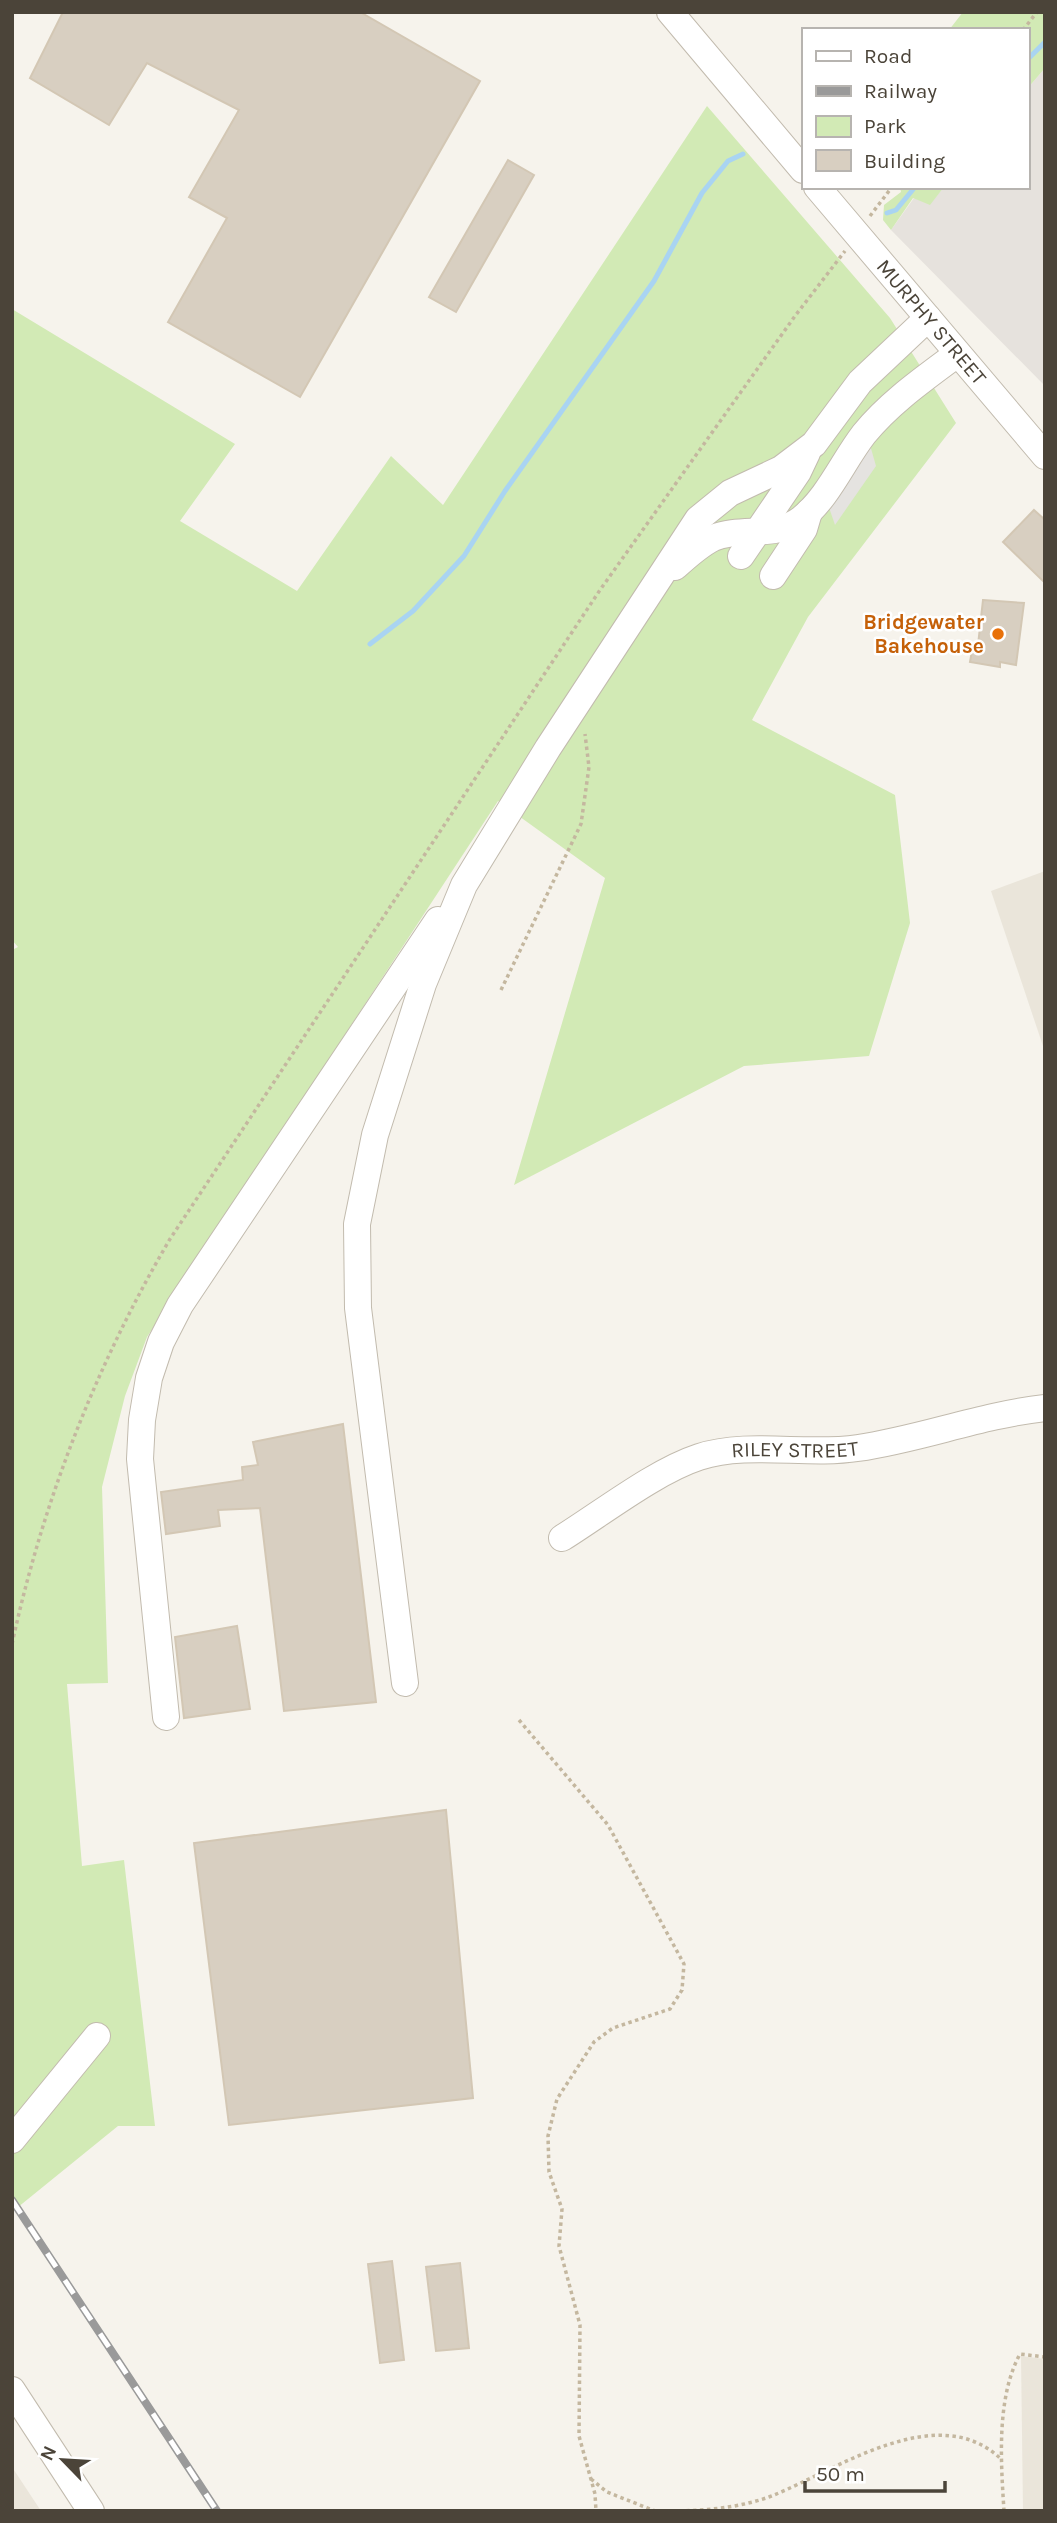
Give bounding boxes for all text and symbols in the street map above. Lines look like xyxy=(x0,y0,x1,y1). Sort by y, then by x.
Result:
legend xyxy=(802,28,1029,189)
text: Road xyxy=(864,44,912,68)
text: Railway xyxy=(864,79,937,103)
text: Park xyxy=(864,114,907,138)
text: Building xyxy=(864,149,945,173)
street label: MURPHY STREET xyxy=(872,254,992,390)
place label: Bridgewater Bakehouse xyxy=(863,610,985,658)
marker: Bridgewater Bakehouse xyxy=(990,626,1006,642)
street label: RILEY STREET xyxy=(730,1436,860,1463)
north arrow xyxy=(28,2425,98,2495)
text: N xyxy=(36,2442,61,2464)
scale bar xyxy=(805,2450,945,2494)
text: 50 m xyxy=(816,2462,865,2486)

